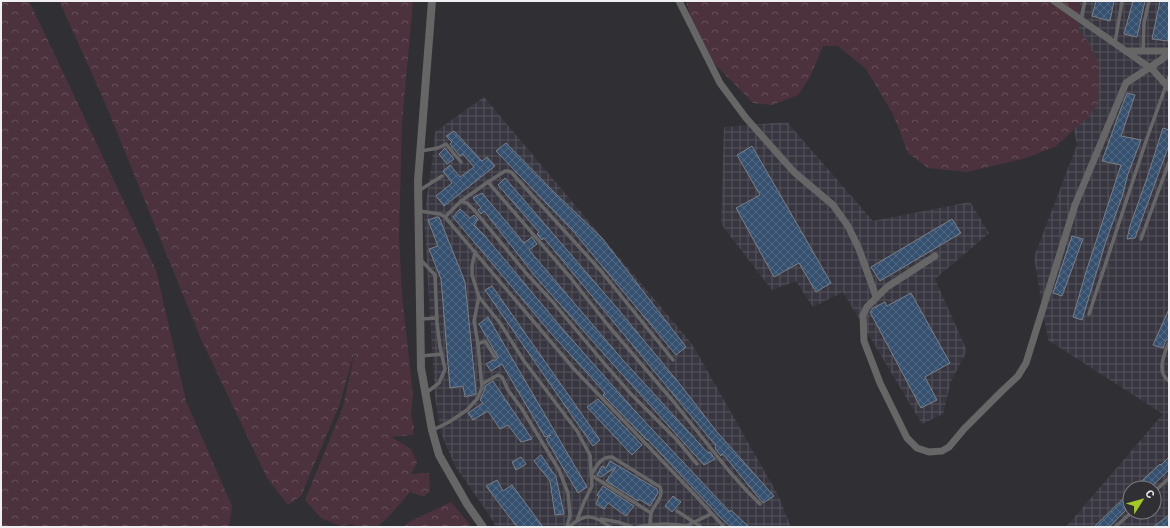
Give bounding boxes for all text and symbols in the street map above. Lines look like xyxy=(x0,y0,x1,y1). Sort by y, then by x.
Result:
north arrow xyxy=(1122,480,1162,520)
text: С xyxy=(1142,487,1157,501)

